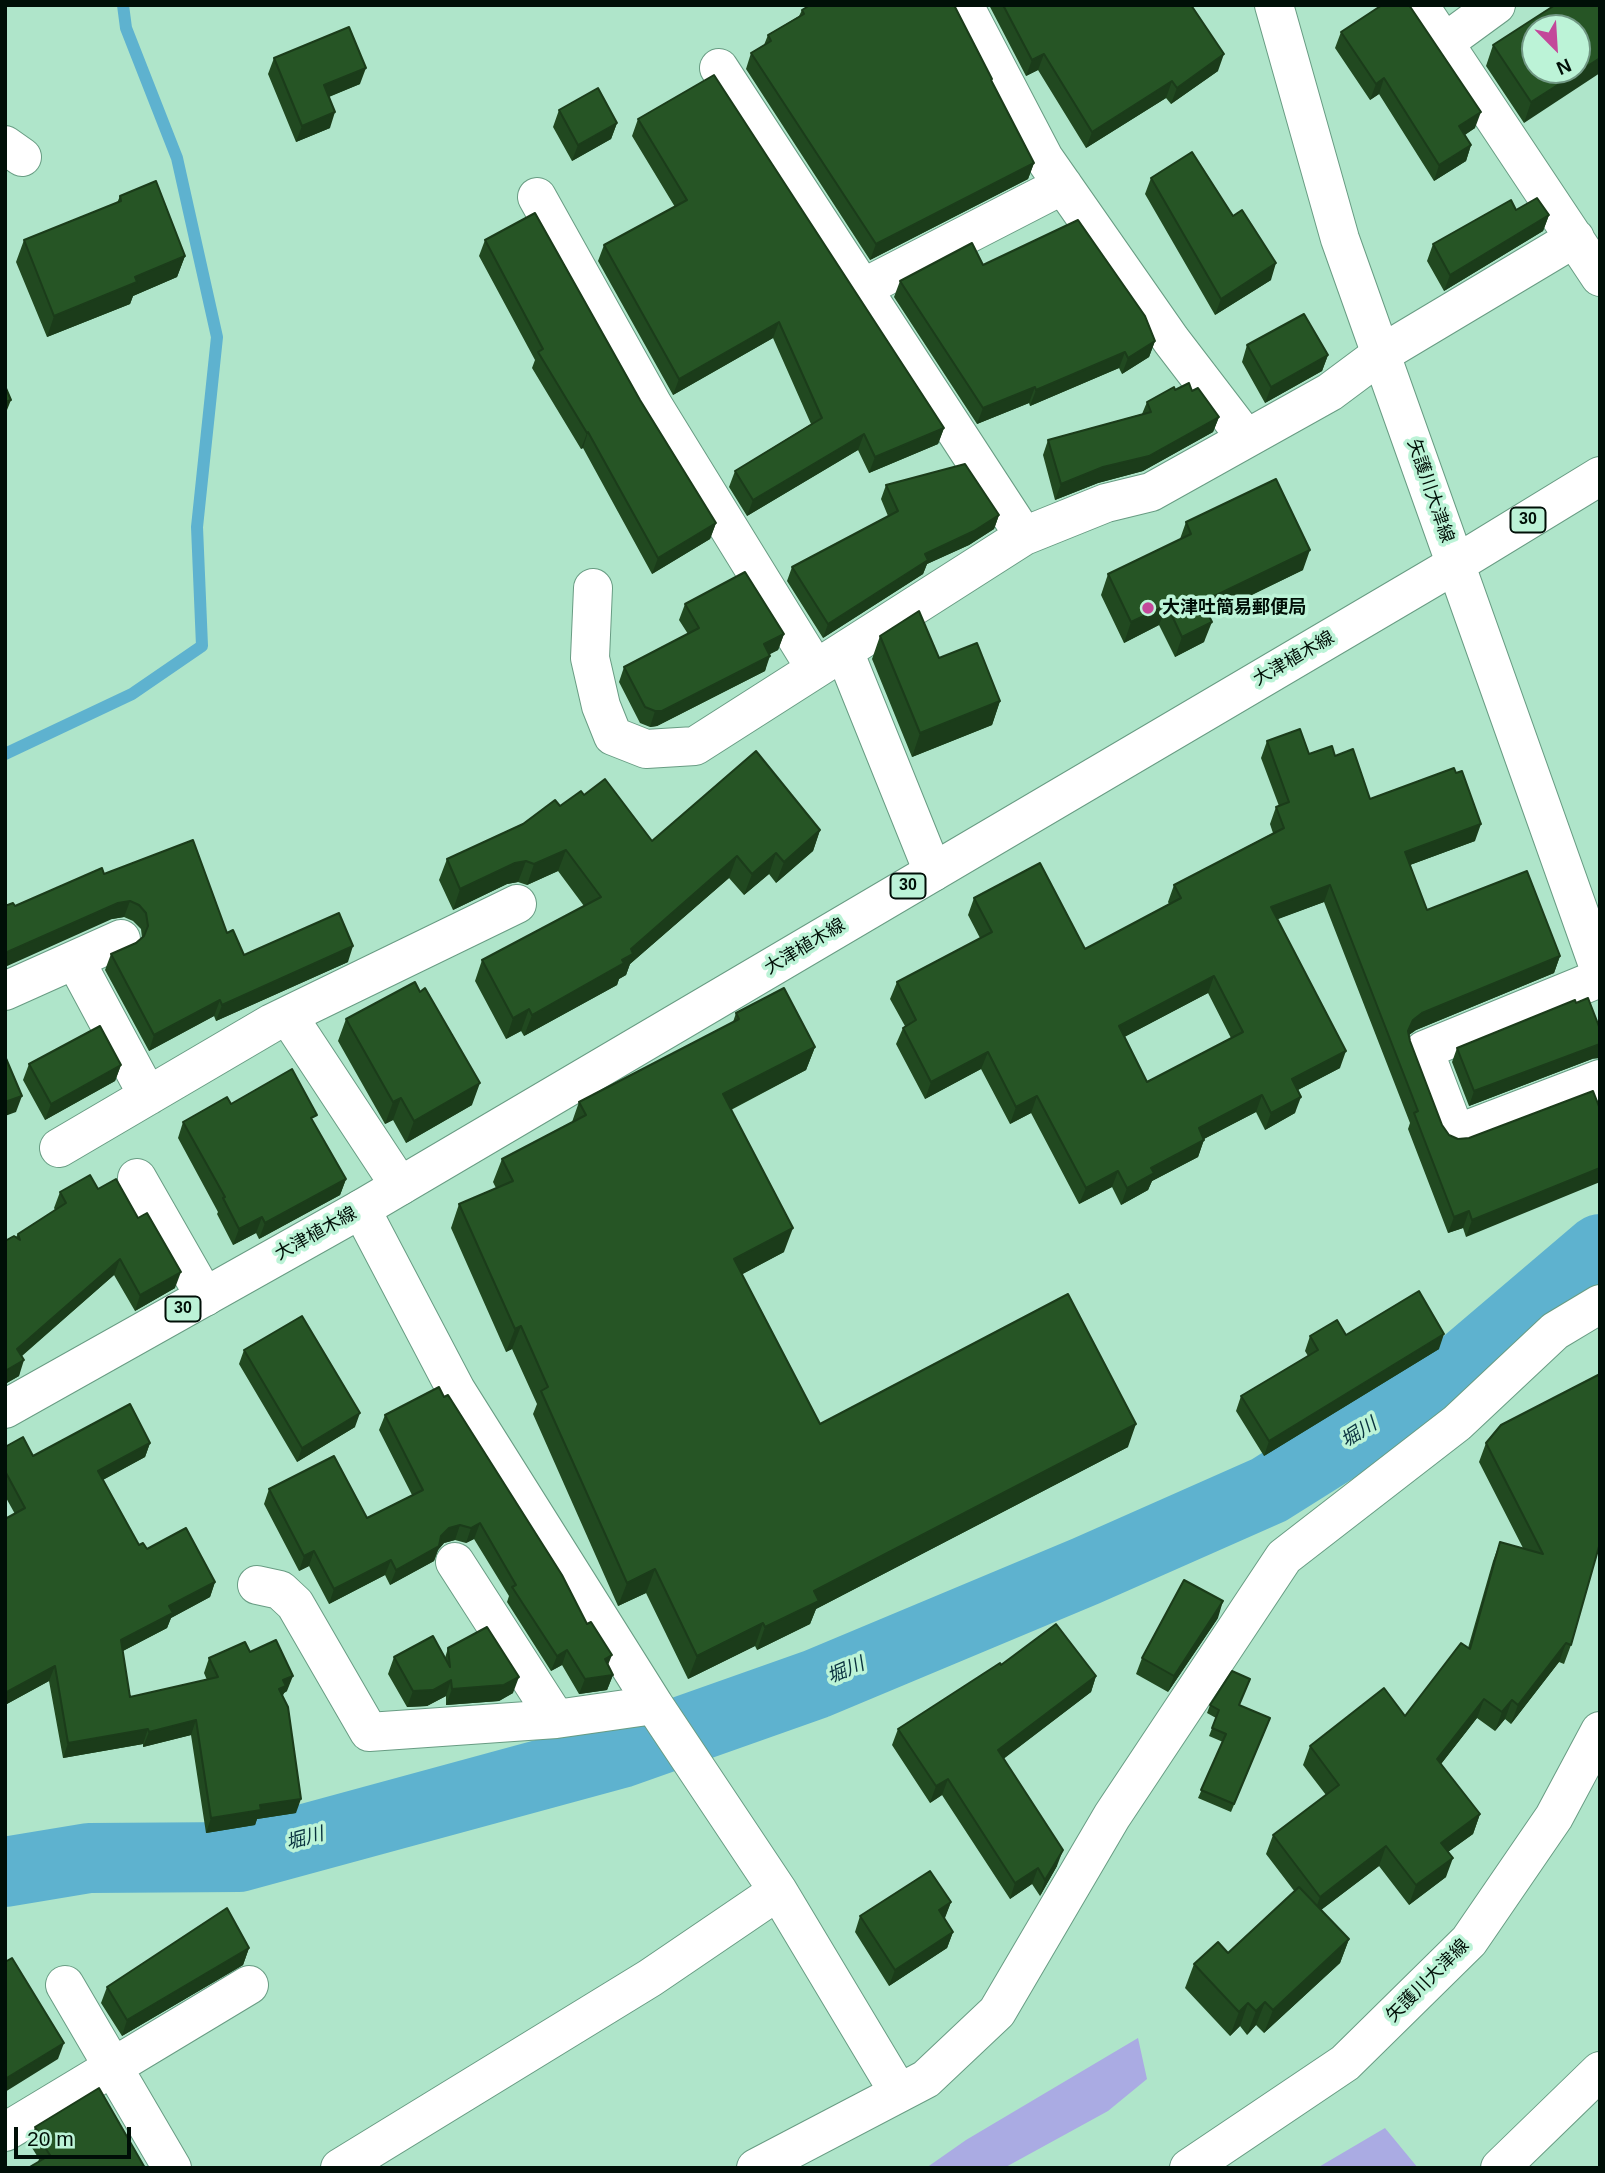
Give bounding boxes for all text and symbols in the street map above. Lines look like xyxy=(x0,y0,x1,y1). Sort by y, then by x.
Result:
north arrow xyxy=(1521,14,1591,84)
text: N xyxy=(1553,54,1574,79)
street label: 矢護川大津線 xyxy=(1402,436,1458,546)
road number: 30 xyxy=(1510,508,1546,533)
place label: 大津吐簡易郵便局 xyxy=(1162,597,1306,619)
marker: 大津吐簡易郵便局 xyxy=(1140,600,1156,616)
street label: 大津植木線 xyxy=(1250,627,1338,691)
road number: 30 xyxy=(890,874,926,898)
street label: 大津植木線 xyxy=(761,915,849,979)
street label: 大津植木線 xyxy=(271,1203,361,1265)
road number: 30 xyxy=(166,1296,200,1322)
water label: 堀川 xyxy=(1337,1413,1381,1453)
water label: 堀川 xyxy=(824,1653,868,1689)
water label: 堀川 xyxy=(284,1823,326,1855)
street label: 矢護川大津線 xyxy=(1382,1935,1474,2027)
scale bar xyxy=(18,2114,135,2158)
text: 20 m xyxy=(27,2127,74,2150)

